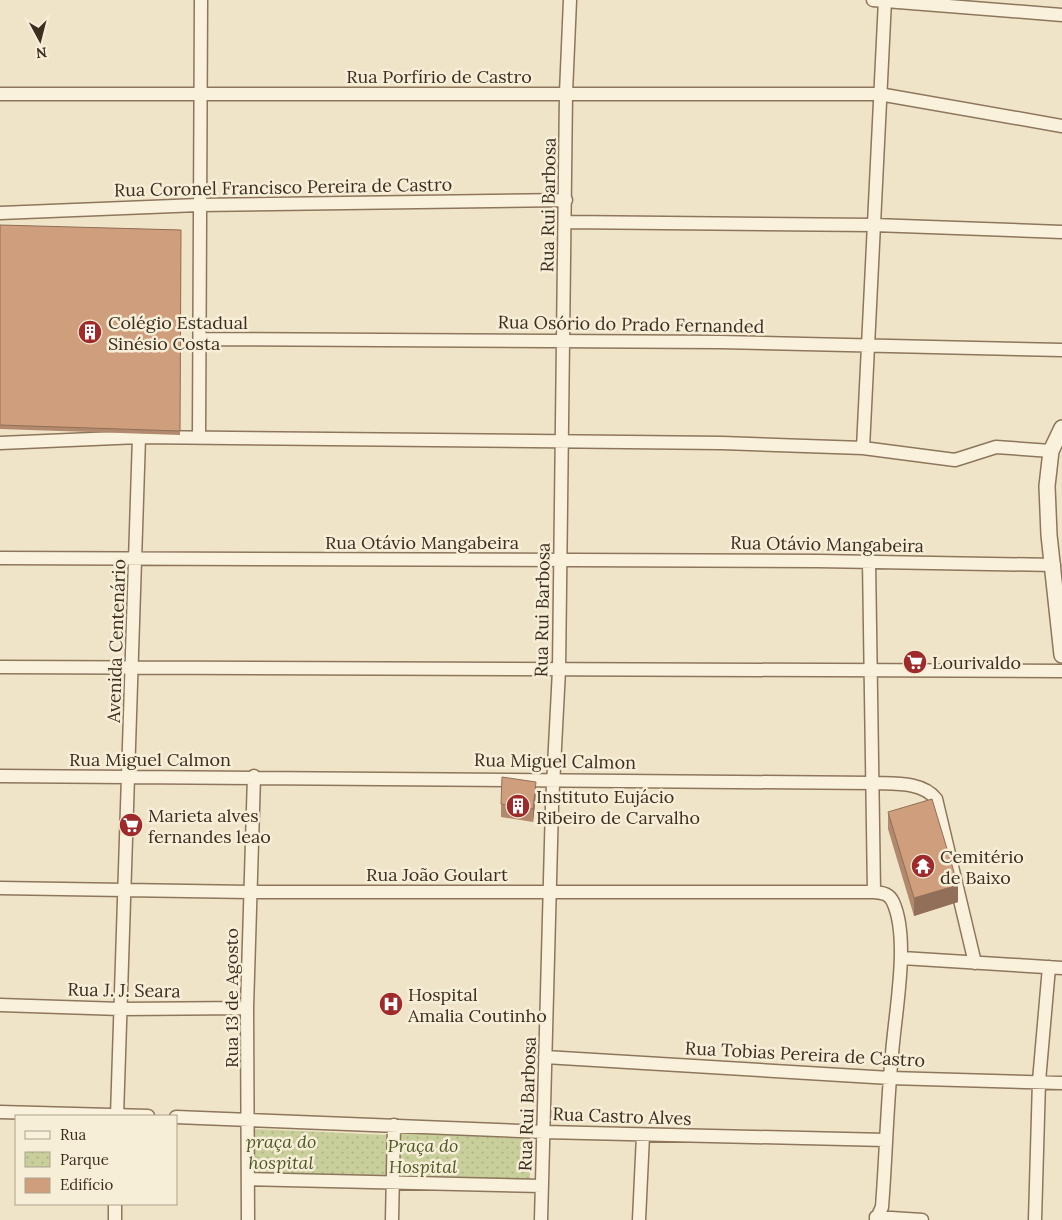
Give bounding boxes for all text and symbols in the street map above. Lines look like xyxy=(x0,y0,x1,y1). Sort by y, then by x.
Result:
north arrow xyxy=(15,15,65,65)
text: N xyxy=(35,43,48,63)
street label: Rua Porfírio de Castro xyxy=(346,65,532,88)
street label: Rua Rui Barbosa xyxy=(535,137,561,273)
street label: Rua Coronel Francisco Pereira de Castro xyxy=(114,173,452,201)
street label: Rua Osório do Prado Fernanded xyxy=(497,310,765,338)
place label: Colégio Estadual Sinésio Costa xyxy=(108,311,248,355)
building icon: Colégio Estadual Sinésio Costa xyxy=(77,319,103,345)
street label: Rua Otávio Mangabeira xyxy=(325,531,519,554)
street label: Rua Otávio Mangabeira xyxy=(730,531,924,557)
street label: Rua Rui Barbosa xyxy=(529,542,555,678)
street label: Avenida Centenário xyxy=(102,559,130,724)
supermarket icon: Lourivaldo xyxy=(902,649,928,675)
place label: Lourivaldo xyxy=(932,651,1021,674)
street label: Rua Miguel Calmon xyxy=(69,748,231,771)
street label: Rua Miguel Calmon xyxy=(474,748,636,774)
place label: Instituto Eujácio Ribeiro de Carvalho xyxy=(536,785,700,829)
building icon: Instituto Eujácio Ribeiro de Carvalho xyxy=(505,793,531,819)
place label: Marieta alves fernandes leao xyxy=(148,804,271,848)
supermarket icon: Marieta alves fernandes leao xyxy=(118,812,144,838)
place label: Cemitério de Baixo xyxy=(940,845,1024,889)
temple icon: Cemitério de Baixo xyxy=(910,853,936,879)
street label: Rua João Goulart xyxy=(366,863,508,886)
street label: Rua 13 de Agosto xyxy=(220,928,243,1068)
street label: Rua J. J. Seara xyxy=(67,978,181,1002)
place label: Hospital Amalia Coutinho xyxy=(407,983,547,1027)
hospital icon: Hospital Amalia Coutinho xyxy=(378,991,404,1017)
street label: Rua Rui Barbosa xyxy=(513,1036,541,1172)
street label: Rua Tobias Pereira de Castro xyxy=(684,1036,926,1072)
street label: Rua Castro Alves xyxy=(552,1102,692,1130)
legend xyxy=(15,1115,178,1205)
text: Rua xyxy=(60,1125,86,1144)
park label: praça do hospital xyxy=(246,1130,316,1174)
park label: Praça do Hospital xyxy=(388,1134,459,1178)
text: Parque xyxy=(60,1150,109,1169)
text: Edifício xyxy=(60,1175,113,1194)

